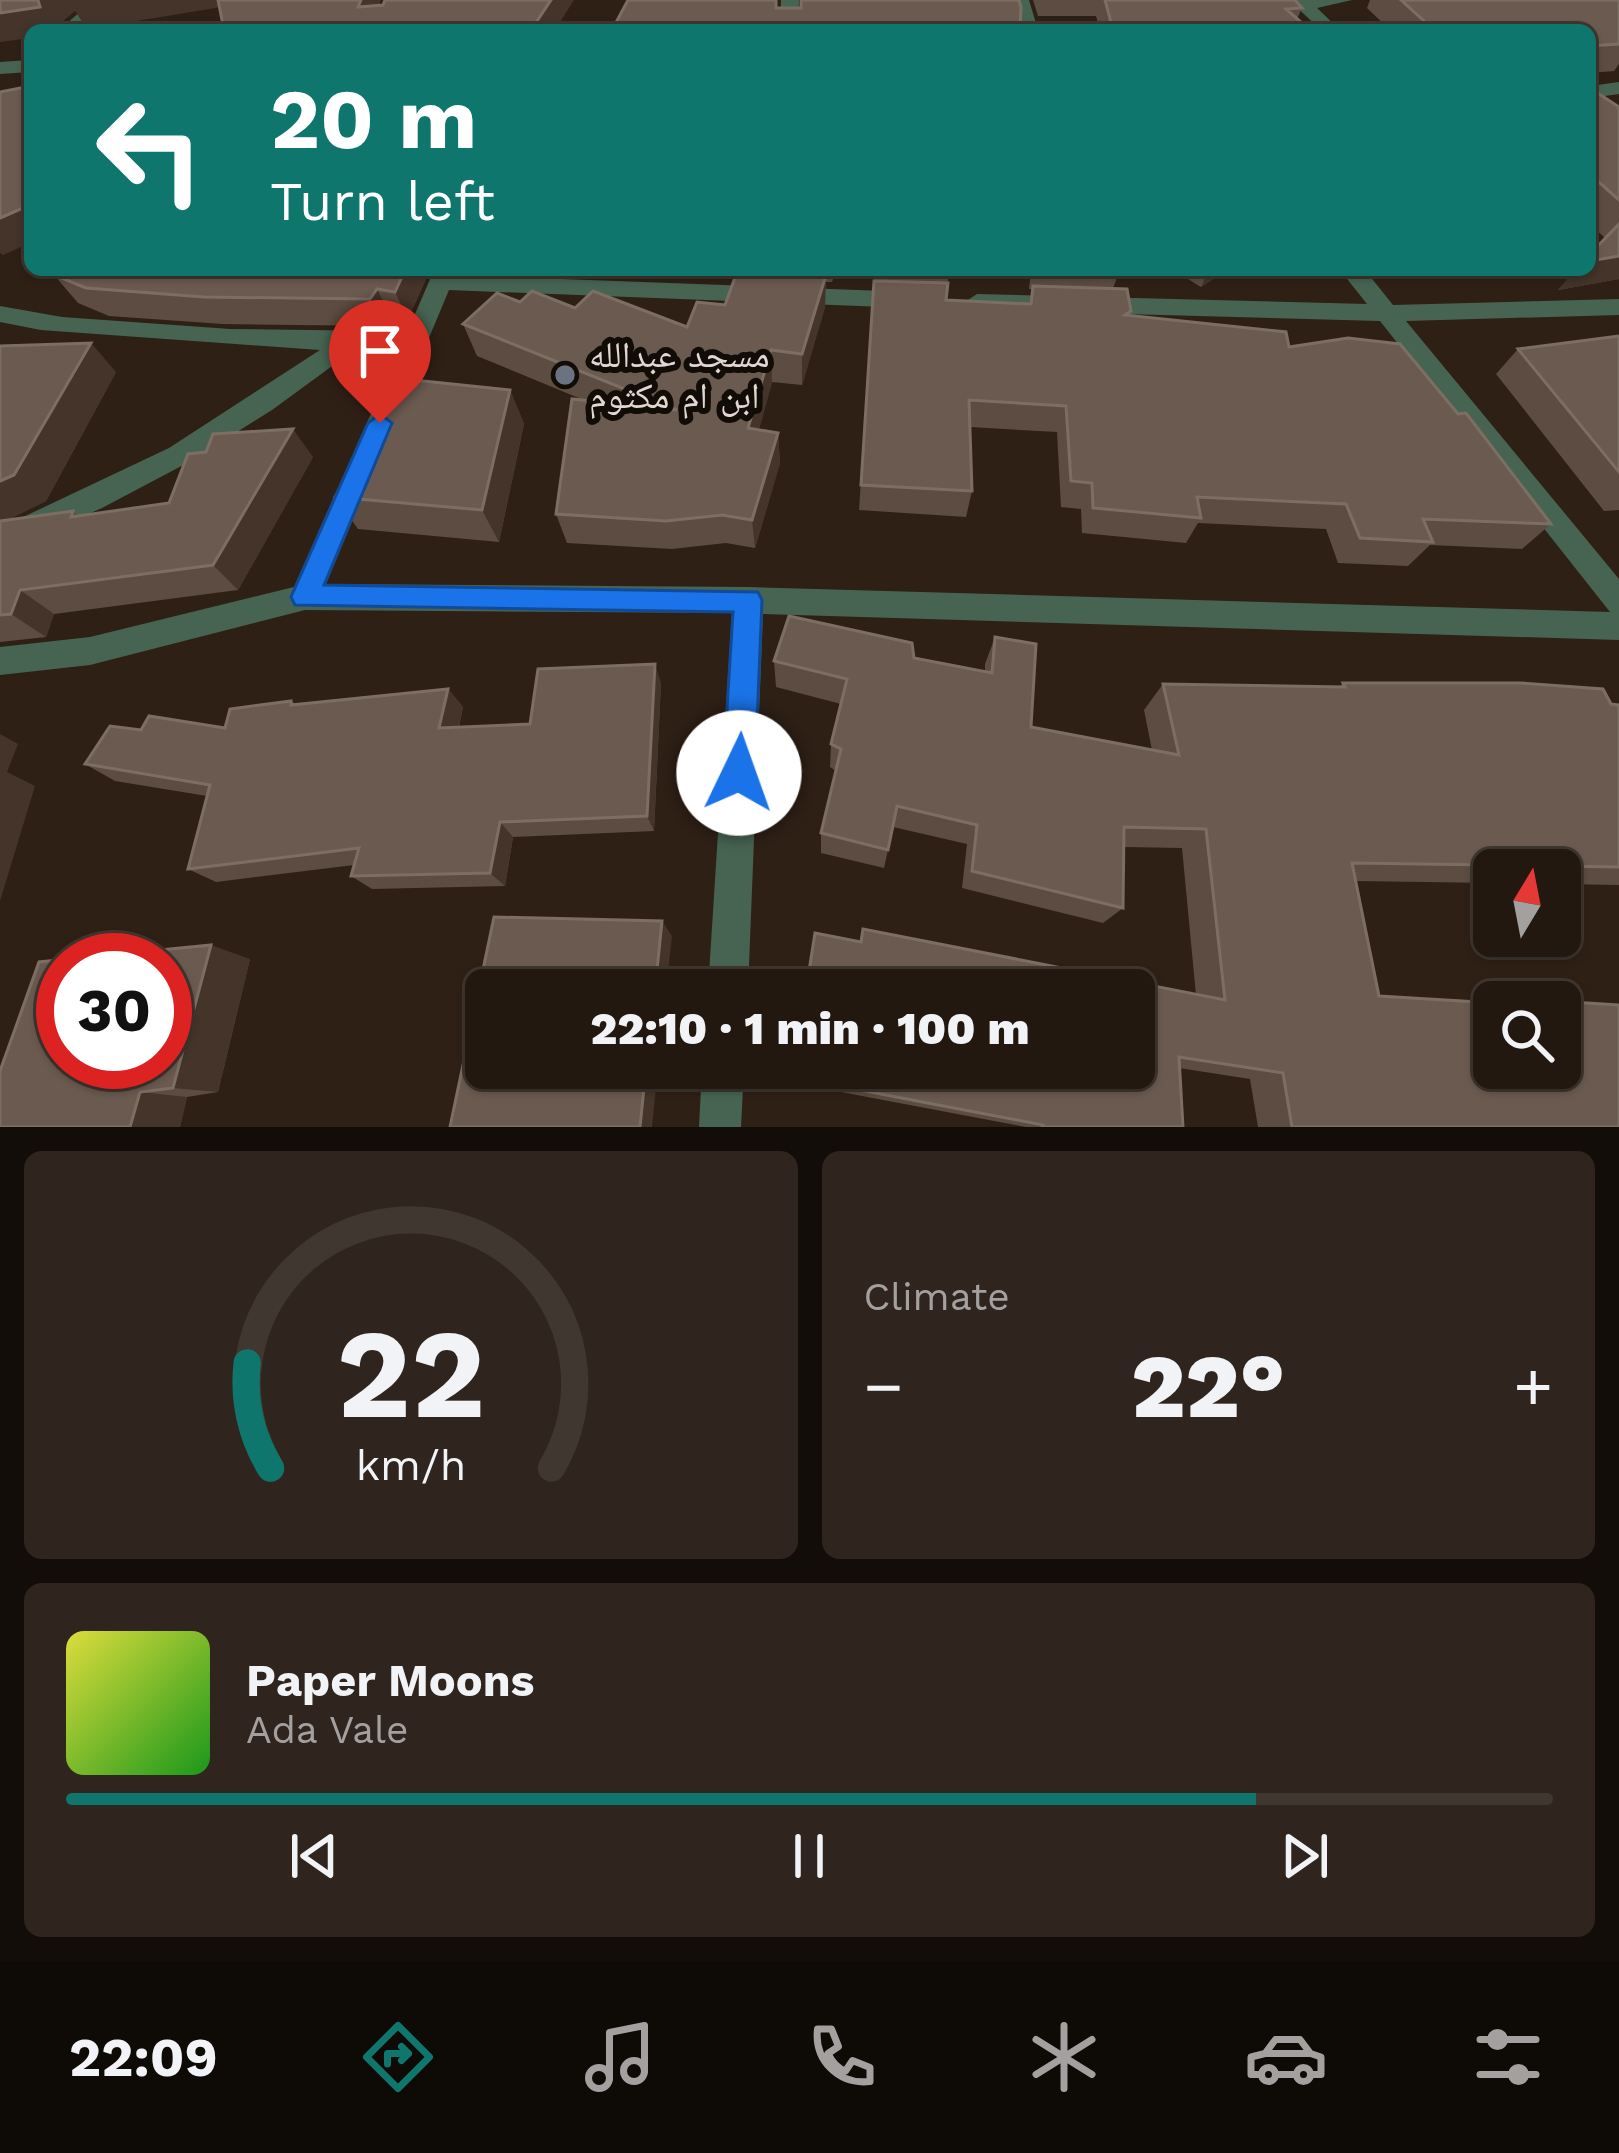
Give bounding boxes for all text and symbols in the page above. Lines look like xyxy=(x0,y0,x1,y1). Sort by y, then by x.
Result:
text: 20 m xyxy=(270,70,477,168)
icon: left xyxy=(72,72,228,228)
text: Turn left xyxy=(270,170,495,233)
pin xyxy=(329,300,431,423)
icon: arrive xyxy=(347,318,413,384)
place label: مسجد عبدالله ابن ام مكثوم xyxy=(589,334,770,419)
marker: مسجد عبدالله ابن ام مكثوم xyxy=(552,362,578,388)
position arrow xyxy=(676,710,802,836)
north arrow xyxy=(1473,849,1581,957)
map controls xyxy=(1473,849,1581,1089)
speed limit sign: 30 xyxy=(36,933,192,1089)
button: search xyxy=(1473,981,1581,1089)
text: 22:10 · 1 min · 100 m xyxy=(590,1002,1030,1055)
text: Climate xyxy=(864,1274,1010,1319)
text: 22 xyxy=(336,1301,485,1447)
text: 22° xyxy=(1131,1333,1285,1439)
text: − xyxy=(864,1348,903,1425)
text: + xyxy=(1513,1348,1553,1425)
text: km/h xyxy=(355,1440,466,1490)
text: Paper Moons xyxy=(246,1654,535,1707)
text: Ada Vale xyxy=(246,1707,408,1752)
icon: previous xyxy=(281,1823,347,1889)
icon: pause xyxy=(776,1823,842,1889)
icon: next xyxy=(1272,1823,1338,1889)
icon: directions xyxy=(356,2015,440,2099)
icon: music xyxy=(578,2015,662,2099)
icon: phone xyxy=(800,2015,884,2099)
icon: climate xyxy=(1022,2015,1106,2099)
icon: car xyxy=(1244,2015,1328,2099)
icon: filters xyxy=(1466,2015,1550,2099)
text: 22:09 xyxy=(69,2026,218,2089)

